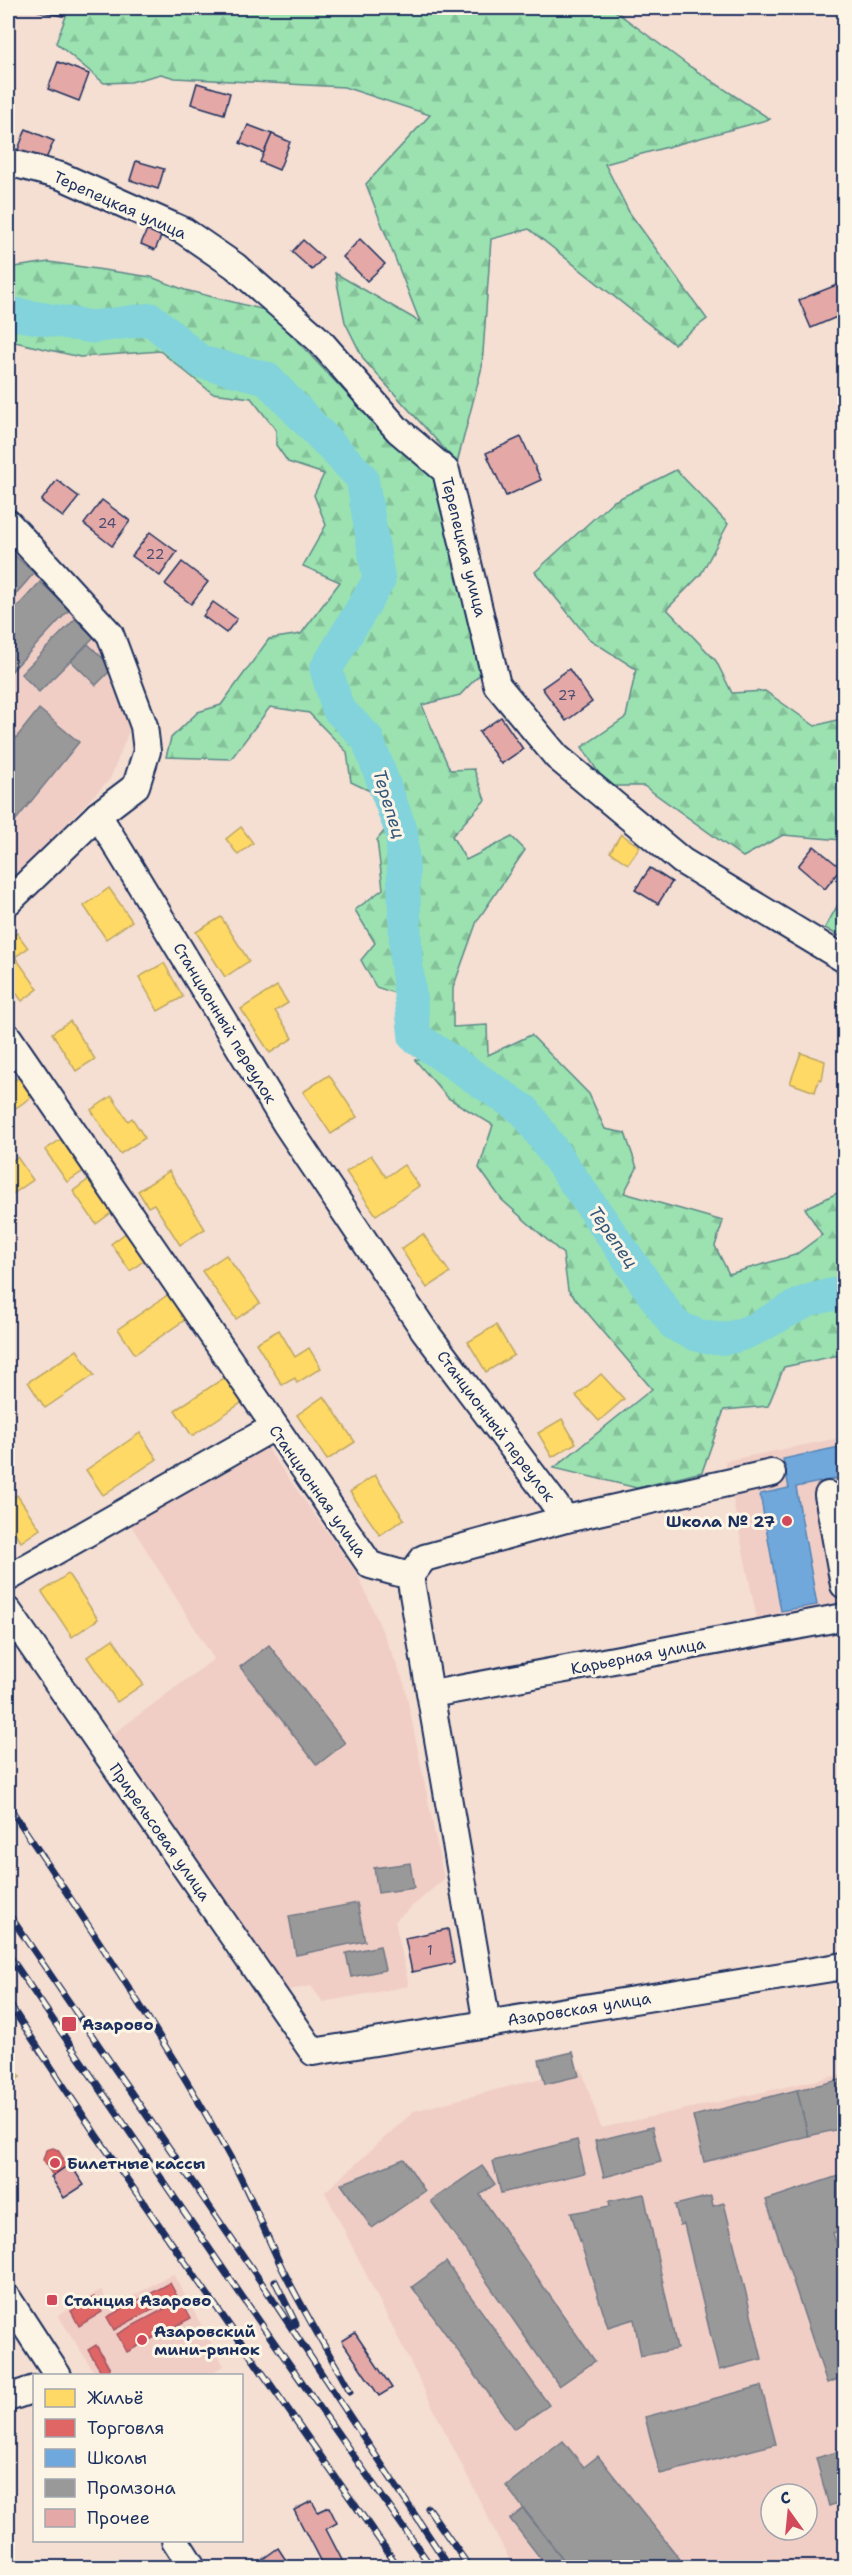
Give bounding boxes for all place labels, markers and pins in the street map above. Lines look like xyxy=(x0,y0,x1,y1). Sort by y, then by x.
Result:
place label: Школа № 27 xyxy=(666,1511,775,1532)
marker: Школа № 27 xyxy=(780,1514,794,1528)
place label: Азарово xyxy=(82,2014,154,2035)
marker: Азарово xyxy=(60,2015,78,2033)
place label: Билетные кассы xyxy=(67,2153,206,2174)
marker: Билетные кассы xyxy=(48,2156,62,2170)
place label: Станция Азарово xyxy=(64,2290,211,2311)
marker: Станция Азарово xyxy=(45,2293,59,2307)
place label: Азаровский мини-рынок xyxy=(154,2321,260,2360)
marker: Азаровский мини-рынок xyxy=(135,2333,149,2347)

